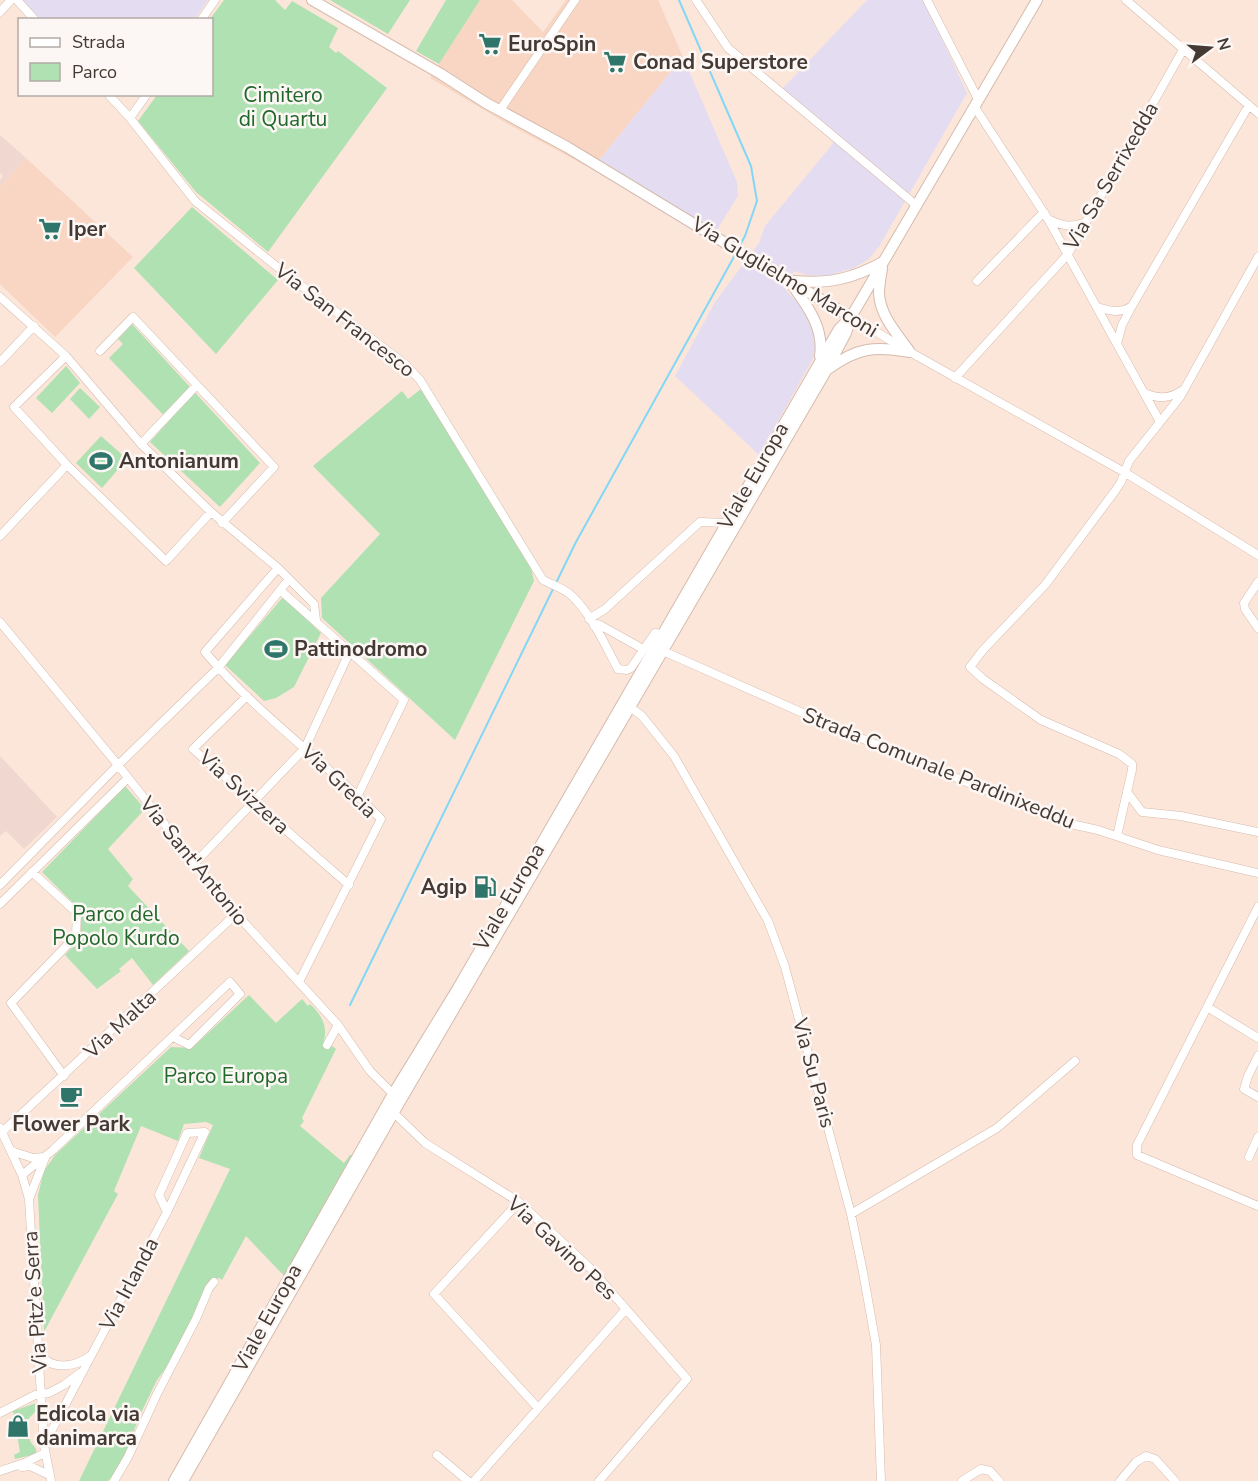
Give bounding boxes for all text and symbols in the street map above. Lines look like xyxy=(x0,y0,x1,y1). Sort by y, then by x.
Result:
legend xyxy=(18,18,213,96)
north arrow xyxy=(1180,18,1240,78)
text: Strada xyxy=(72,30,125,54)
place label: EuroSpin xyxy=(508,30,596,58)
supermarket icon: EuroSpin xyxy=(477,31,503,57)
text: N xyxy=(1211,35,1236,53)
place label: Conad Superstore xyxy=(633,48,808,76)
supermarket icon: Conad Superstore xyxy=(602,49,628,75)
text: Parco xyxy=(72,60,117,84)
park label: Cimitero di Quartu xyxy=(239,81,327,133)
street label: Via Sa Serrixedda xyxy=(1057,97,1165,256)
street label: Via Guglielmo Marconi xyxy=(686,210,884,344)
place label: Iper xyxy=(68,215,107,243)
supermarket icon: Iper xyxy=(37,216,63,242)
street label: Via San Francesco xyxy=(268,256,421,384)
street label: Viale Europa xyxy=(710,417,795,536)
place label: Antonianum xyxy=(119,447,239,475)
sports icon: Antonianum xyxy=(88,448,114,474)
place label: Pattinodromo xyxy=(294,635,427,663)
sports icon: Pattinodromo xyxy=(263,636,289,662)
street label: Strada Comunale Pardinixeddu xyxy=(799,700,1079,836)
street label: Via Grecia xyxy=(294,737,383,824)
street label: Via Svizzera xyxy=(192,743,295,840)
street label: Via Sant'Antonio xyxy=(133,790,255,931)
street label: Viale Europa xyxy=(466,838,551,957)
place label: Agip xyxy=(421,873,467,901)
fuel station icon: Agip xyxy=(472,874,498,900)
park label: Parco del Popolo Kurdo xyxy=(52,900,180,952)
street label: Via Malta xyxy=(77,983,162,1065)
street label: Via Su Paris xyxy=(786,1014,842,1131)
park label: Parco Europa xyxy=(164,1062,288,1090)
cafe icon: Flower Park xyxy=(58,1083,84,1109)
place label: Flower Park xyxy=(12,1110,130,1138)
street label: Via Gavino Pes xyxy=(500,1189,623,1306)
street label: Via Pitz'e Serra xyxy=(16,1230,54,1375)
street label: Via Irlanda xyxy=(92,1233,165,1336)
street label: Viale Europa xyxy=(225,1259,308,1378)
place label: Edicola via danimarca xyxy=(36,1400,140,1452)
shop icon: Edicola via danimarca xyxy=(5,1413,31,1439)

